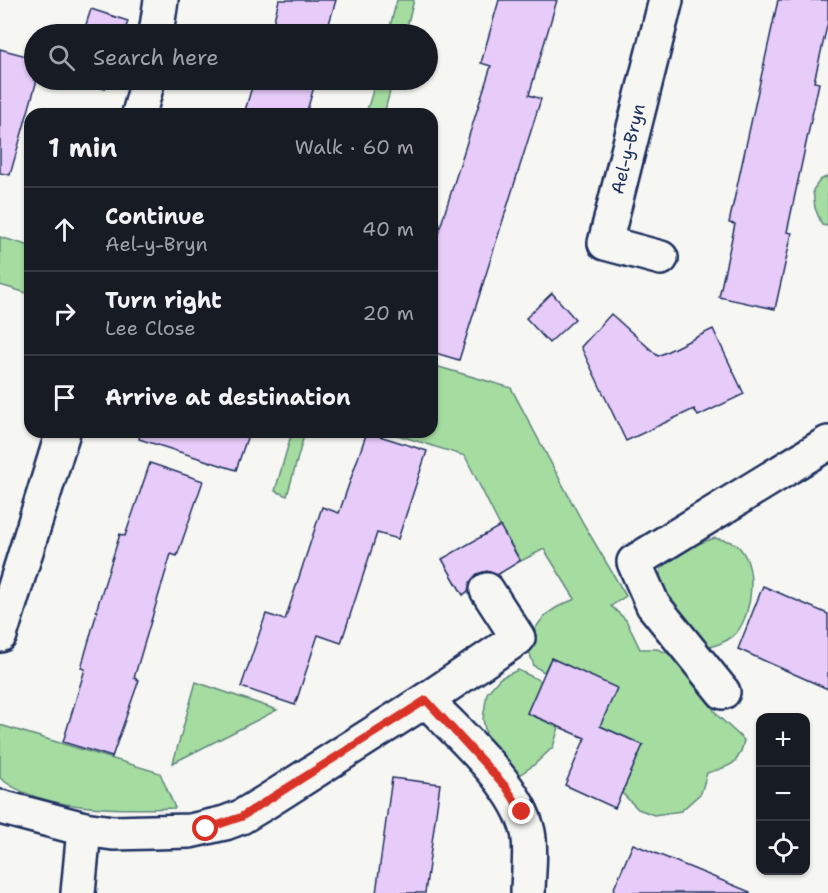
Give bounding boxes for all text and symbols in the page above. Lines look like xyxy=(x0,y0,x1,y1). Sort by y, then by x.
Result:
search box xyxy=(24,24,438,90)
icon: search xyxy=(45,41,78,74)
text: Search here xyxy=(93,43,219,72)
street label: Ael-y-Bryn xyxy=(605,101,651,197)
text: 1 min xyxy=(48,130,117,165)
text: Walk · 60 m xyxy=(295,134,414,160)
text: Continue xyxy=(105,202,205,231)
icon: ahead xyxy=(48,213,81,246)
text: 40 m xyxy=(362,216,414,242)
text: Ael-y-Bryn xyxy=(105,231,208,257)
text: Turn right xyxy=(105,286,222,315)
icon: right xyxy=(48,297,81,330)
text: 20 m xyxy=(363,300,414,326)
text: Lee Close xyxy=(105,315,196,341)
icon: arrive xyxy=(48,381,81,414)
text: Arrive at destination xyxy=(105,383,351,412)
map controls xyxy=(756,713,810,875)
button: + xyxy=(756,713,810,767)
button: − xyxy=(756,767,810,821)
route end xyxy=(508,798,534,824)
route start xyxy=(192,815,218,841)
button: locate xyxy=(756,821,810,875)

